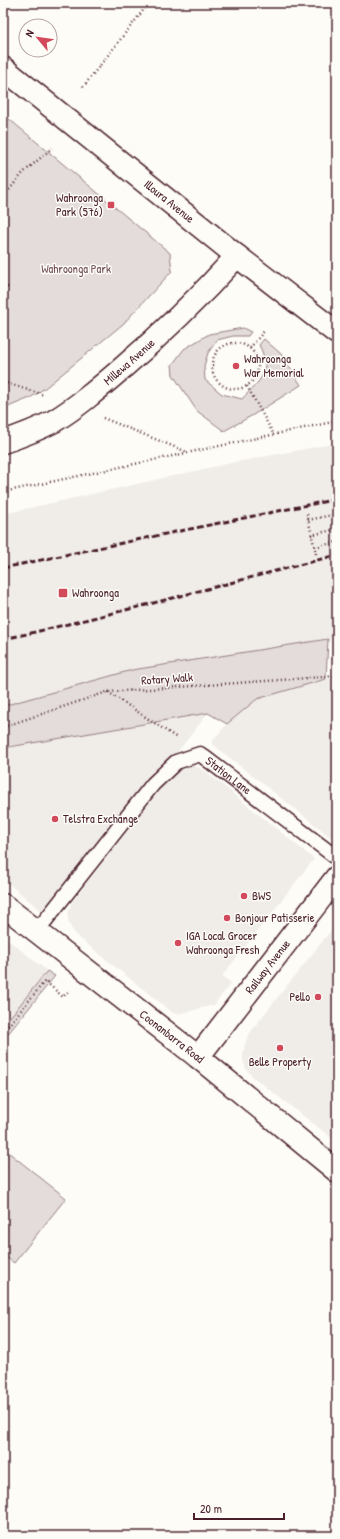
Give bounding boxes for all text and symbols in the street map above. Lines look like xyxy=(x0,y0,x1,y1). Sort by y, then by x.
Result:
north arrow xyxy=(18,18,58,58)
text: N xyxy=(22,27,37,39)
street label: Illoura Avenue xyxy=(141,176,198,227)
place label: Wahroonga Park (576) xyxy=(56,189,103,220)
marker: Wahroonga Park (576) xyxy=(106,200,116,210)
park label: Wahroonga Park xyxy=(41,260,111,277)
street label: Millewa Avenue xyxy=(99,334,158,389)
place label: Wahroonga War Memorial xyxy=(244,350,304,381)
marker: Wahroonga War Memorial xyxy=(231,361,241,371)
place label: Wahroonga xyxy=(72,584,119,601)
marker: Wahroonga xyxy=(57,587,69,599)
street label: Rotary Walk xyxy=(141,668,193,689)
street label: Station Lane xyxy=(202,752,255,798)
place label: Telstra Exchange xyxy=(63,810,138,827)
marker: Telstra Exchange xyxy=(50,814,60,824)
place label: BWS xyxy=(252,887,271,904)
marker: BWS xyxy=(239,891,249,901)
place label: Bonjour Patisserie xyxy=(235,909,315,926)
marker: Bonjour Patisserie xyxy=(222,913,232,923)
place label: IGA Local Grocer Wahroonga Fresh xyxy=(186,927,259,958)
street label: Railway Avenue xyxy=(241,935,294,997)
marker: IGA Local Grocer Wahroonga Fresh xyxy=(173,938,183,948)
place label: Pello xyxy=(289,988,310,1005)
marker: Pello xyxy=(313,992,323,1002)
street label: Coonanbarra Road xyxy=(136,1005,208,1067)
marker: Belle Property xyxy=(275,1043,285,1053)
place label: Belle Property xyxy=(249,1053,311,1070)
scale bar xyxy=(194,1495,284,1521)
text: 20 m xyxy=(200,1500,222,1517)

